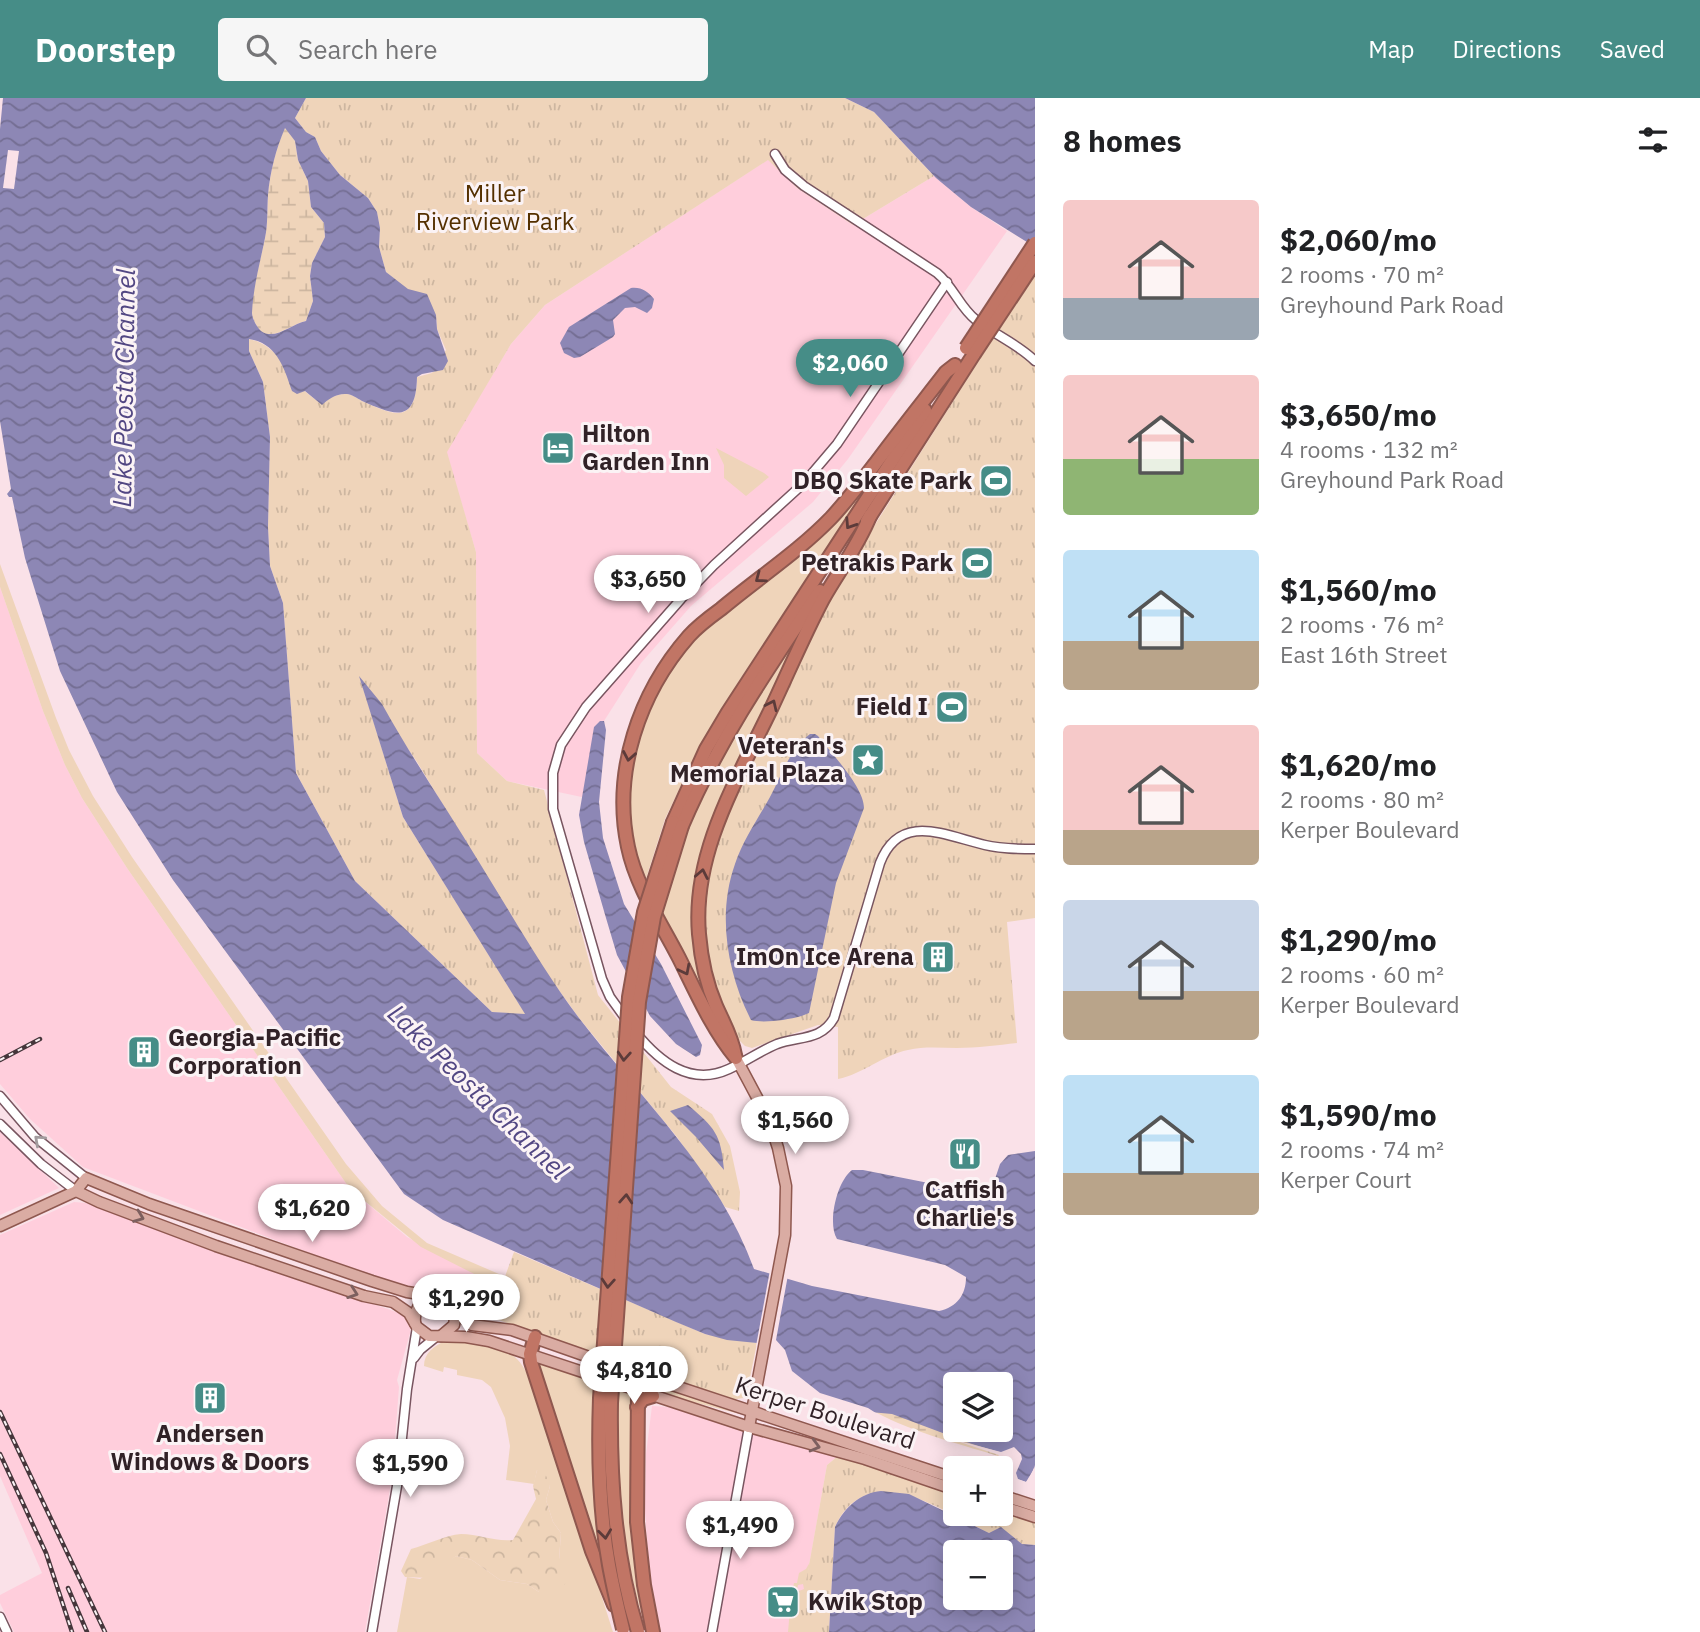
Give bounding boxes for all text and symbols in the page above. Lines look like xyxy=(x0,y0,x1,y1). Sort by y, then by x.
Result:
search box xyxy=(218,18,708,81)
text: Doorstep xyxy=(35,28,176,71)
icon: search xyxy=(242,30,280,68)
text: Search here xyxy=(298,32,437,66)
text: Map xyxy=(1368,33,1414,65)
text: Directions xyxy=(1452,33,1562,65)
text: Saved xyxy=(1600,33,1665,65)
text: 8 homes xyxy=(1063,121,1182,160)
icon: filters xyxy=(1634,121,1672,159)
park label: Miller Riverview Park xyxy=(416,177,575,237)
text: $2,060/mo xyxy=(1280,220,1437,259)
icon: home xyxy=(1119,228,1203,312)
text: 2 rooms · 70 m² xyxy=(1280,259,1444,289)
water label: Lake Peosta Channel xyxy=(104,268,142,508)
text: Greyhound Park Road xyxy=(1280,289,1504,319)
pin: $2,060 xyxy=(793,340,907,399)
text: $2,060 xyxy=(812,347,888,377)
text: $3,650/mo xyxy=(1280,395,1437,434)
icon: home xyxy=(1119,403,1203,487)
place label: Hilton Garden Inn xyxy=(582,417,710,477)
hotel icon: Hilton Garden Inn xyxy=(539,429,577,467)
text: 4 rooms · 132 m² xyxy=(1280,434,1458,464)
sports icon: DBQ Skate Park xyxy=(977,462,1015,500)
place label: DBQ Skate Park xyxy=(793,464,972,496)
text: Greyhound Park Road xyxy=(1280,464,1504,494)
one-way arrow xyxy=(846,516,858,529)
sports icon: Petrakis Park xyxy=(958,544,996,582)
place label: Petrakis Park xyxy=(801,546,953,578)
pin: $3,650 xyxy=(591,556,705,615)
text: $3,650 xyxy=(610,563,686,593)
one-way arrow xyxy=(755,570,768,583)
text: $1,560/mo xyxy=(1280,570,1437,609)
icon: home xyxy=(1119,578,1203,662)
text: 2 rooms · 76 m² xyxy=(1280,609,1444,639)
text: East 16th Street xyxy=(1280,639,1448,669)
sports icon: Field I xyxy=(933,688,971,726)
place label: Field I xyxy=(856,690,928,722)
one-way arrow xyxy=(764,700,778,712)
place label: Veteran's Memorial Plaza xyxy=(670,729,844,789)
place icon: Veteran's Memorial Plaza xyxy=(849,741,887,779)
text: $1,620/mo xyxy=(1280,745,1437,784)
one-way arrow xyxy=(622,750,637,762)
icon: home xyxy=(1119,753,1203,837)
text: 2 rooms · 80 m² xyxy=(1280,784,1444,814)
text: Kerper Boulevard xyxy=(1280,814,1460,844)
one-way arrow xyxy=(694,869,709,881)
text: $1,290/mo xyxy=(1280,920,1437,959)
icon: home xyxy=(1119,928,1203,1012)
building icon: ImOn Ice Arena xyxy=(919,938,957,976)
place label: ImOn Ice Arena xyxy=(736,940,914,972)
text: 2 rooms · 60 m² xyxy=(1280,959,1444,989)
one-way arrow xyxy=(677,963,690,975)
text: Kerper Boulevard xyxy=(1280,989,1460,1019)
water label: Lake Peosta Channel xyxy=(381,996,576,1186)
place label: Georgia-Pacific Corporation xyxy=(168,1021,341,1081)
building icon: Georgia-Pacific Corporation xyxy=(125,1033,163,1071)
one-way arrow xyxy=(617,1050,632,1061)
text: $1,590/mo xyxy=(1280,1095,1437,1134)
pin: $1,560 xyxy=(738,1096,852,1156)
icon: home xyxy=(1119,1103,1203,1187)
text: $1,560 xyxy=(757,1104,833,1134)
text: 2 rooms · 74 m² xyxy=(1280,1134,1444,1164)
restaurant icon: Catfish Charlie's xyxy=(946,1135,984,1173)
one-way arrow xyxy=(34,1136,47,1149)
text: Kerper Court xyxy=(1280,1164,1412,1194)
place label: Catfish Charlie's xyxy=(916,1173,1014,1233)
pin: $1,620 xyxy=(255,1184,369,1244)
text: $1,620 xyxy=(274,1192,350,1222)
one-way arrow xyxy=(618,1194,633,1205)
one-way arrow xyxy=(132,1209,144,1223)
pin: $1,290 xyxy=(409,1274,523,1334)
one-way arrow xyxy=(601,1277,616,1288)
text: $1,290 xyxy=(428,1282,504,1312)
one-way arrow xyxy=(347,1285,359,1299)
pin: $4,810 xyxy=(577,1346,691,1406)
text: $4,810 xyxy=(596,1354,672,1384)
street label: Kerper Boulevard xyxy=(731,1368,919,1456)
map controls xyxy=(943,1372,1013,1610)
button: layers xyxy=(943,1372,1013,1442)
building icon: Andersen Windows & Doors xyxy=(191,1379,229,1417)
place label: Andersen Windows & Doors xyxy=(111,1417,309,1477)
one-way arrow xyxy=(809,1437,821,1452)
pin: $1,590 xyxy=(353,1440,467,1499)
text: $1,590 xyxy=(372,1447,448,1477)
button: + xyxy=(943,1456,1013,1526)
pin: $1,490 xyxy=(683,1502,797,1561)
text: $1,490 xyxy=(702,1509,778,1539)
one-way arrow xyxy=(597,1529,612,1540)
button: − xyxy=(943,1540,1013,1610)
supermarket icon: Kwik Stop xyxy=(764,1583,802,1621)
place label: Kwik Stop xyxy=(808,1585,923,1617)

